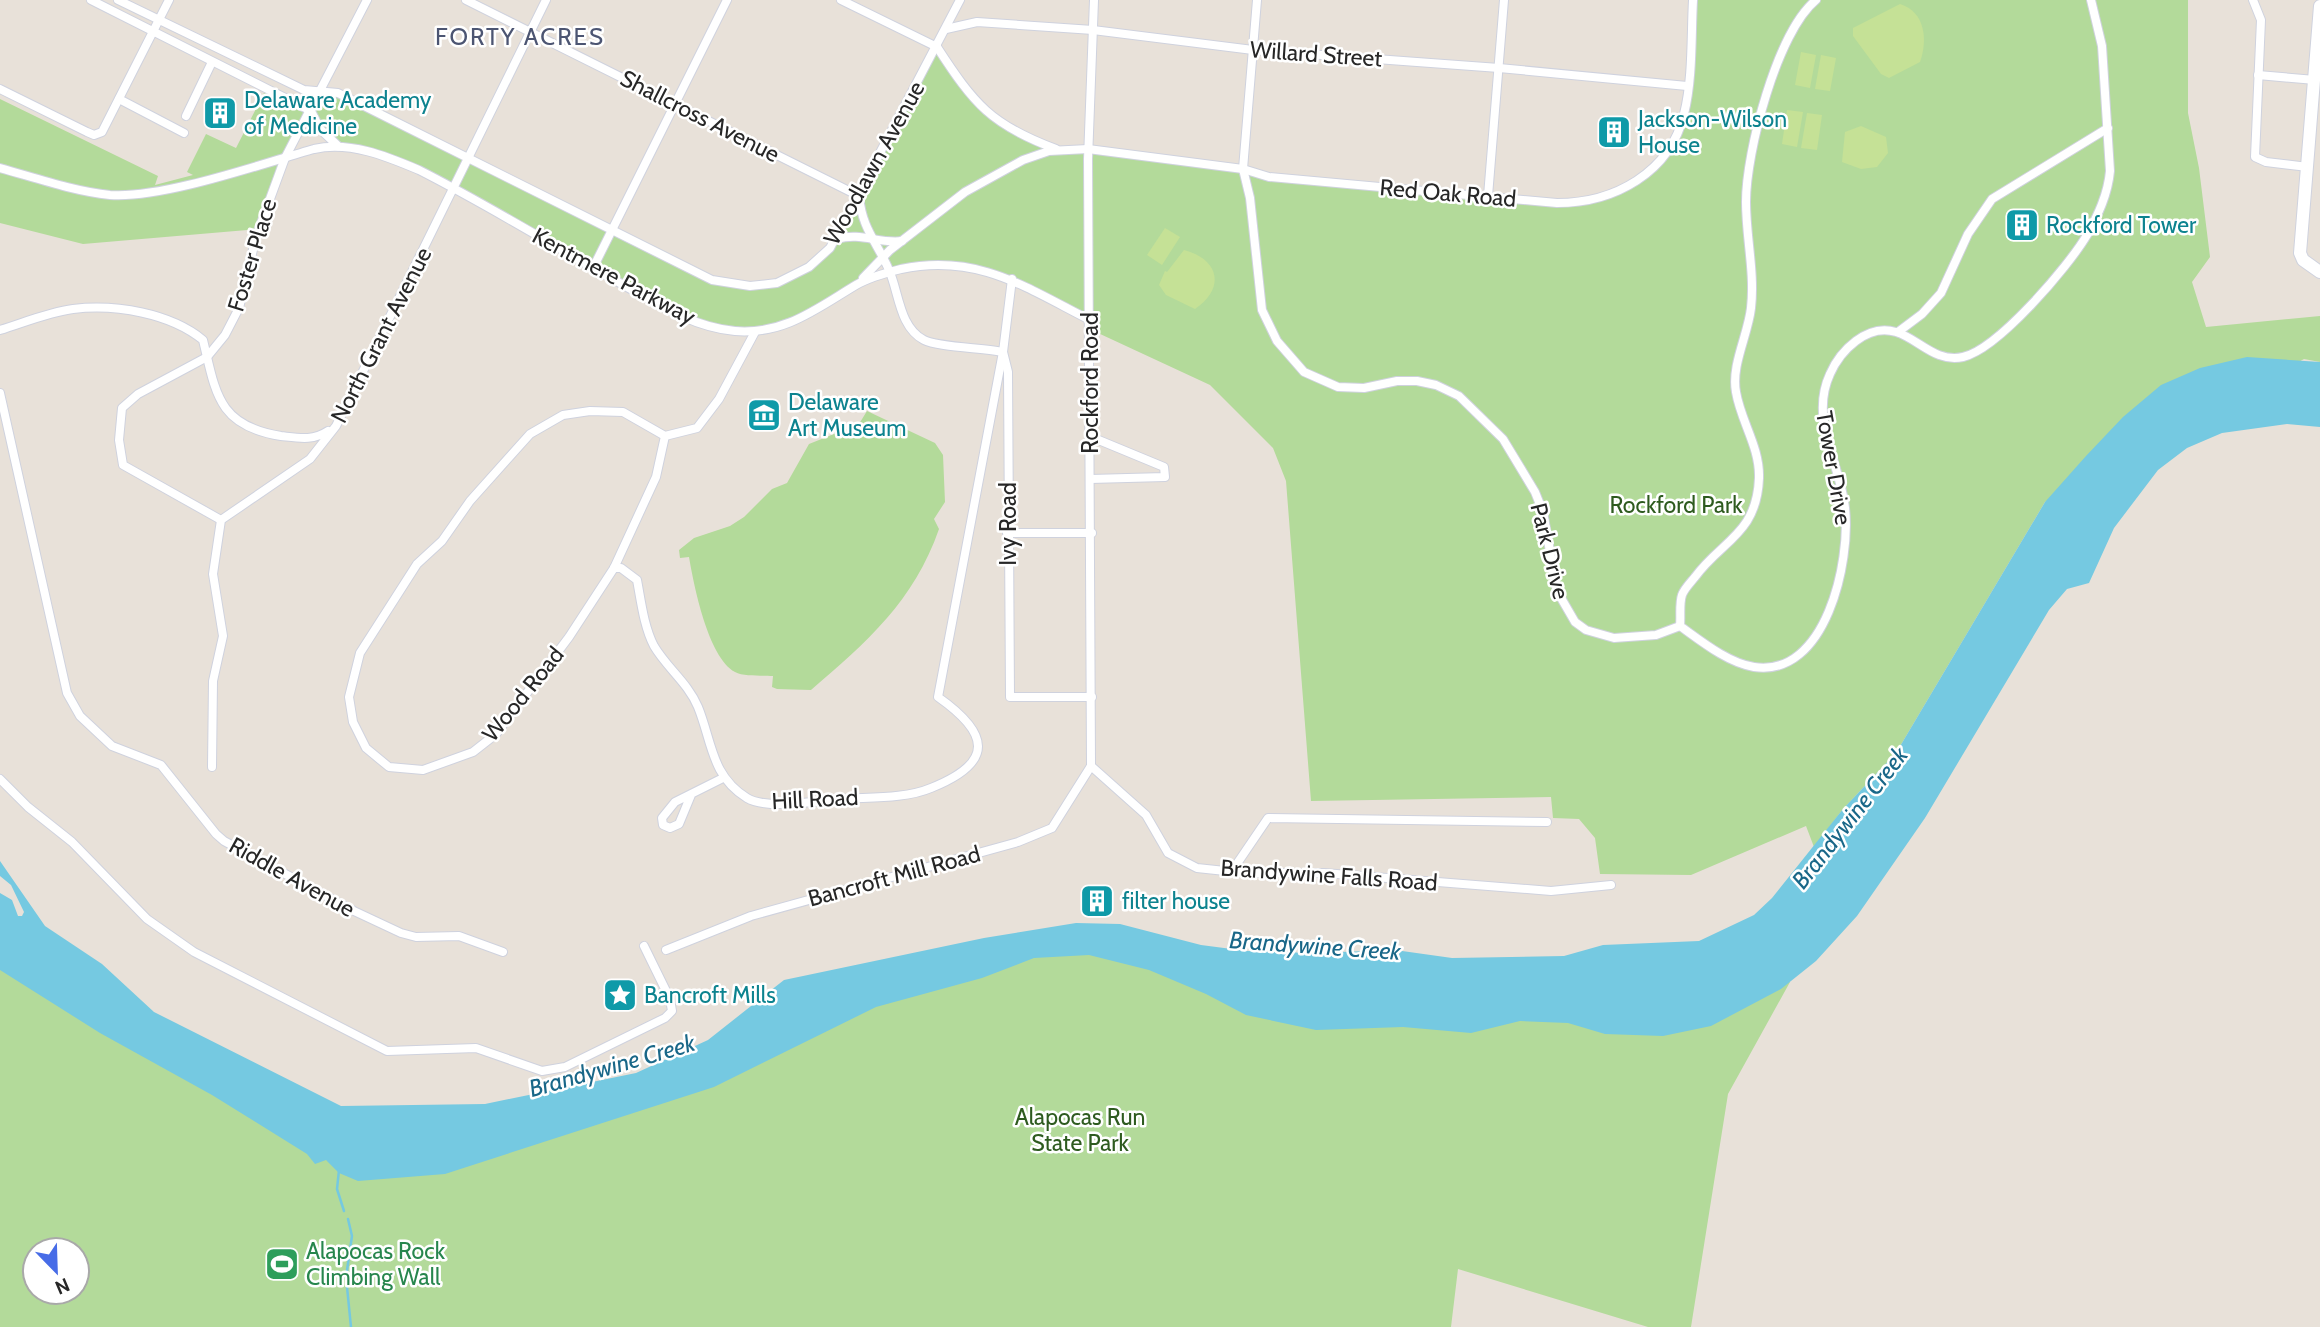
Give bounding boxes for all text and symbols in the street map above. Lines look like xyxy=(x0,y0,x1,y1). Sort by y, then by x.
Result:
district label: FORTY ACRES xyxy=(435,22,605,51)
street label: Willard Street xyxy=(1249,35,1383,73)
street label: Shallcross Avenue xyxy=(616,64,784,168)
street label: Woodlawn Avenue xyxy=(817,76,931,250)
place label: Delaware Academy of Medicine xyxy=(244,86,432,140)
building icon: Delaware Academy of Medicine xyxy=(201,94,239,132)
place label: Jackson-Wilson House xyxy=(1637,105,1787,159)
building icon: Jackson-Wilson House xyxy=(1595,113,1633,151)
street label: Red Oak Road xyxy=(1379,173,1517,213)
street label: Foster Place xyxy=(222,195,283,315)
building icon: Rockford Tower xyxy=(2003,206,2041,244)
place label: Rockford Tower xyxy=(2046,211,2197,239)
street label: Kentmere Parkway xyxy=(528,221,701,331)
street label: North Grant Avenue xyxy=(325,242,437,427)
street label: Rockford Road xyxy=(1076,312,1104,454)
place label: Delaware Art Museum xyxy=(788,388,906,442)
museum icon: Delaware Art Museum xyxy=(745,396,783,434)
street label: Tower Drive xyxy=(1810,409,1858,527)
street label: Ivy Road xyxy=(994,482,1022,566)
park label: Rockford Park xyxy=(1609,491,1743,519)
street label: Park Drive xyxy=(1525,500,1576,602)
street label: Wood Road xyxy=(476,641,570,747)
water label: Brandywine Creek xyxy=(1785,741,1914,894)
street label: Hill Road xyxy=(771,783,859,815)
street label: Riddle Avenue xyxy=(224,831,360,923)
street label: Bancroft Mill Road xyxy=(805,840,983,912)
street label: Brandywine Falls Road xyxy=(1220,853,1438,897)
building icon: filter house xyxy=(1078,882,1116,920)
place label: filter house xyxy=(1122,887,1230,915)
water label: Brandywine Creek xyxy=(1228,925,1402,966)
place icon: Bancroft Mills xyxy=(601,976,639,1014)
place label: Bancroft Mills xyxy=(644,981,776,1009)
water label: Brandywine Creek xyxy=(525,1028,699,1103)
park label: Alapocas Run State Park xyxy=(1015,1103,1145,1157)
north arrow xyxy=(21,1236,91,1306)
place label: Alapocas Rock Climbing Wall xyxy=(306,1237,446,1291)
sports icon: Alapocas Rock Climbing Wall xyxy=(263,1245,301,1283)
text: N xyxy=(52,1273,73,1299)

